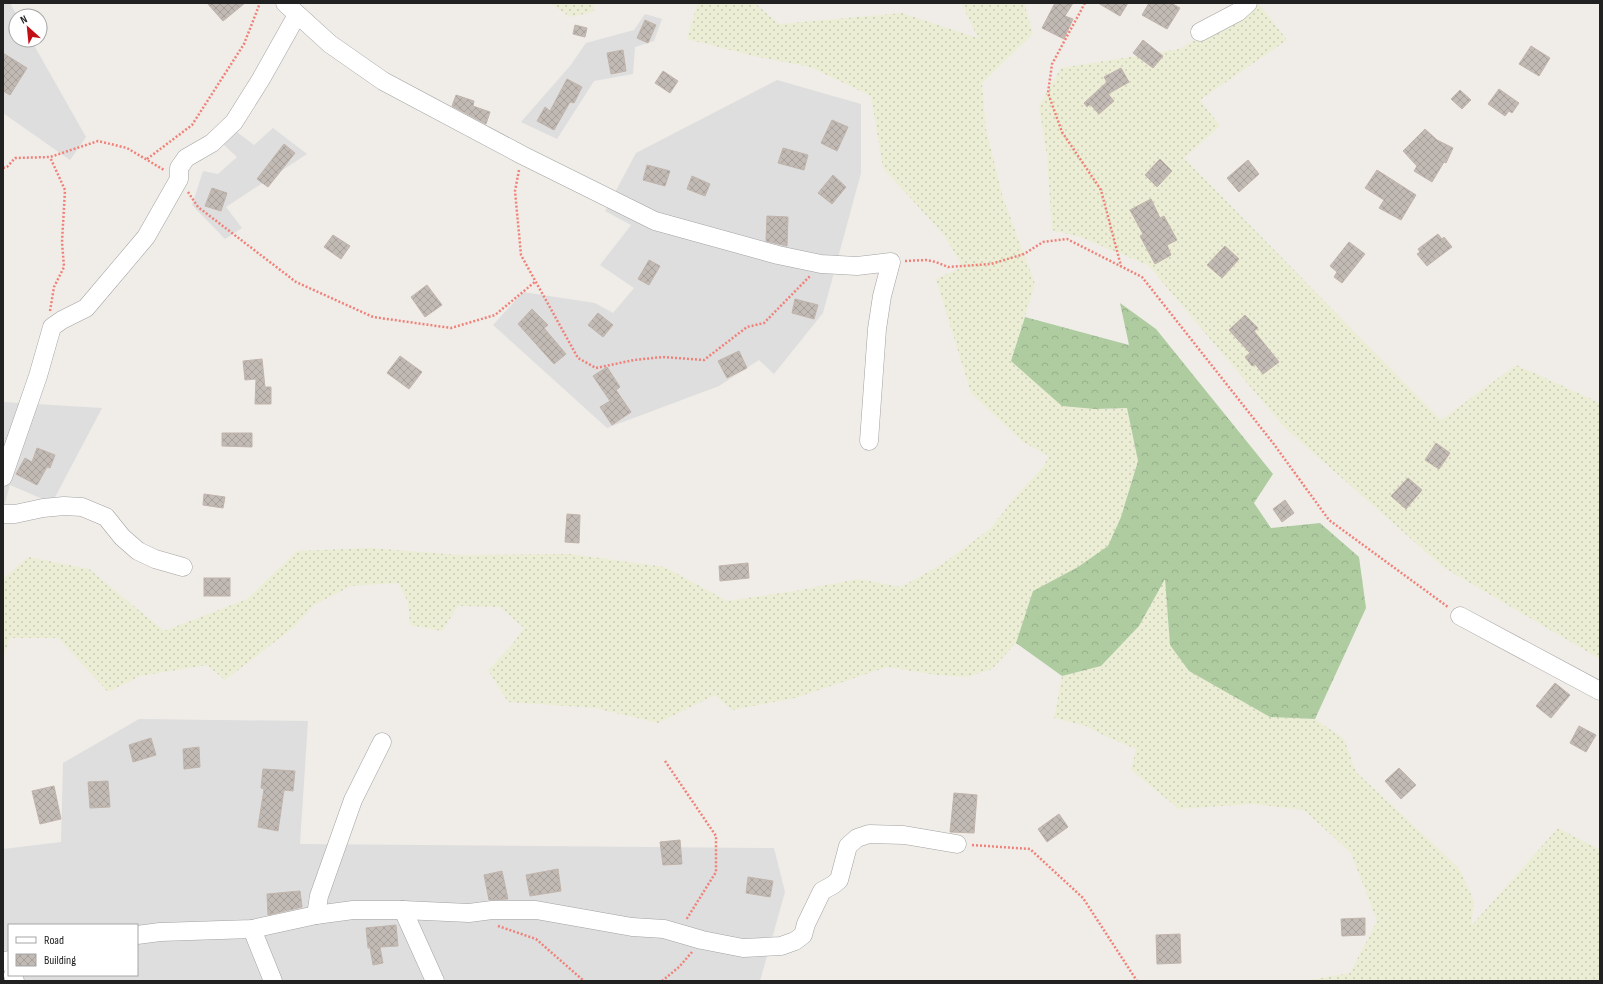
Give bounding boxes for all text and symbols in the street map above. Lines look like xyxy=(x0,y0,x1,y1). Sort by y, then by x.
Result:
north arrow xyxy=(8,8,48,48)
text: N xyxy=(18,12,29,27)
legend xyxy=(8,924,138,976)
text: Road xyxy=(44,933,64,948)
text: Building xyxy=(44,953,76,968)

